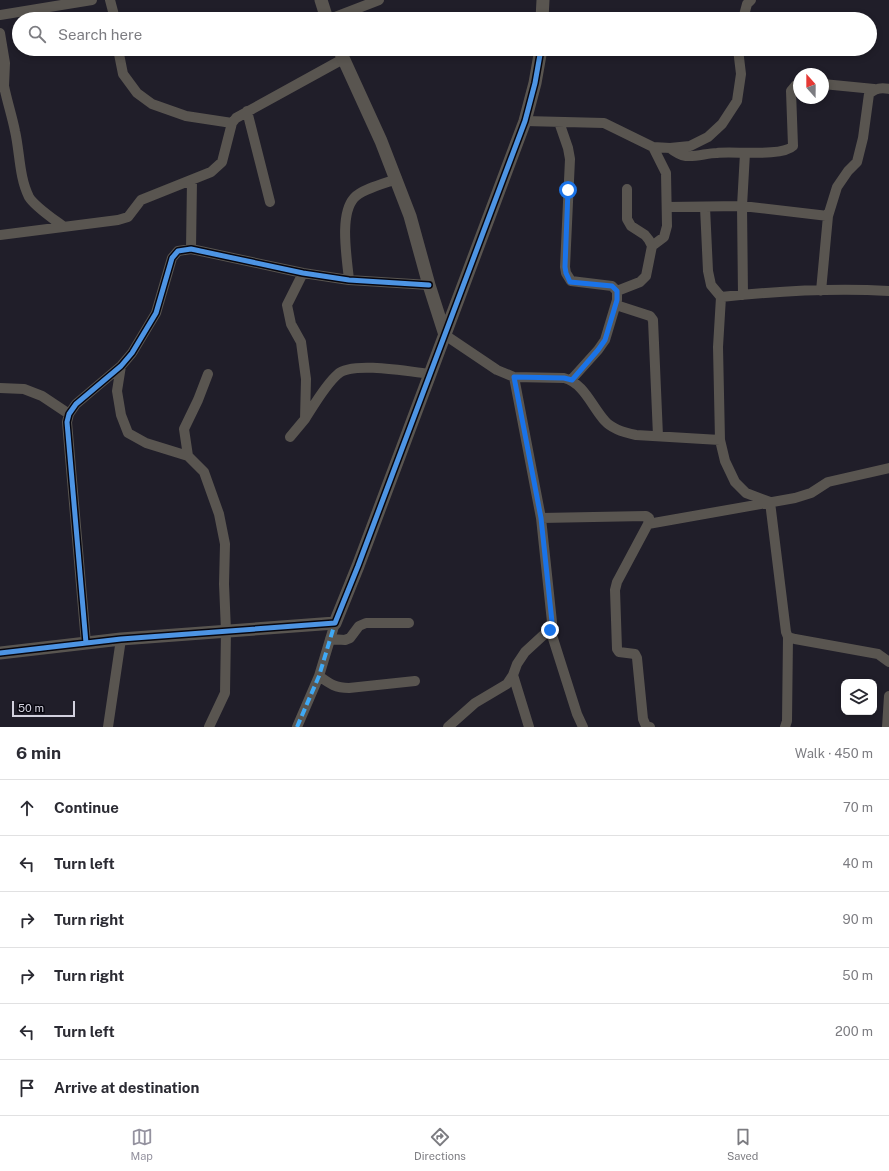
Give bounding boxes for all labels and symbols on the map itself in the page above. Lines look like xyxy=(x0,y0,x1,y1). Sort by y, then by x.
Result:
north arrow xyxy=(793,68,829,104)
route start xyxy=(559,181,577,199)
route end xyxy=(541,621,559,639)
scale bar xyxy=(12,699,75,718)

